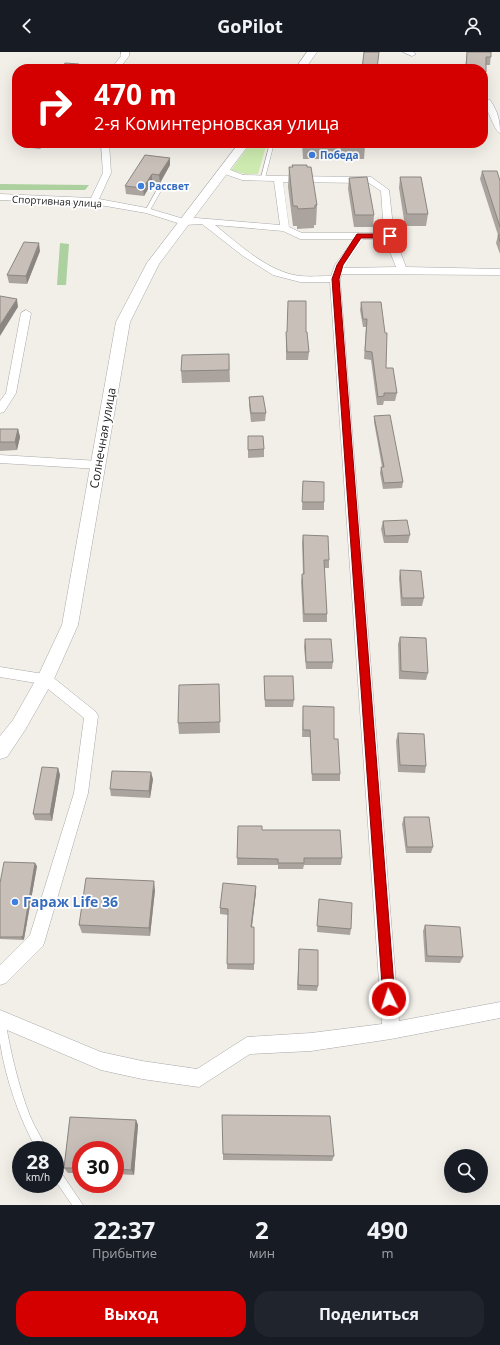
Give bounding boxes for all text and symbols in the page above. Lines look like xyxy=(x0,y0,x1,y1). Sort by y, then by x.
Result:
text: GoPilot xyxy=(217,14,283,38)
icon: back xyxy=(16,15,38,37)
icon: person xyxy=(462,15,484,37)
text: 470 m xyxy=(94,75,177,113)
icon: right xyxy=(28,80,80,132)
text: 2-я Коминтерновская улица xyxy=(94,111,339,135)
place label: Победа xyxy=(320,148,358,162)
marker: Победа xyxy=(307,150,317,160)
place label: Рассвет xyxy=(149,179,190,193)
marker: Рассвет xyxy=(136,181,146,191)
street label: Спортивная улица xyxy=(12,192,102,210)
pin xyxy=(373,219,407,253)
icon: arrive xyxy=(379,225,401,247)
street label: Солнечная улица xyxy=(85,386,120,490)
place label: Гараж Life 36 xyxy=(23,892,118,911)
marker: Гараж Life 36 xyxy=(10,897,20,907)
position arrow xyxy=(368,978,410,1020)
speed limit sign: 30 xyxy=(72,1141,124,1193)
text: 28 xyxy=(27,1148,49,1175)
map controls xyxy=(444,1149,488,1193)
button: search xyxy=(444,1149,488,1193)
text: km/h xyxy=(26,1170,50,1184)
text: 22:37 xyxy=(94,1213,155,1246)
text: 2 xyxy=(255,1213,269,1246)
text: 490 xyxy=(367,1213,408,1246)
text: Прибытие xyxy=(92,1244,157,1262)
text: мин xyxy=(249,1244,275,1262)
text: m xyxy=(381,1244,394,1262)
button: Выход xyxy=(16,1291,246,1337)
button: Поделиться xyxy=(254,1291,484,1337)

